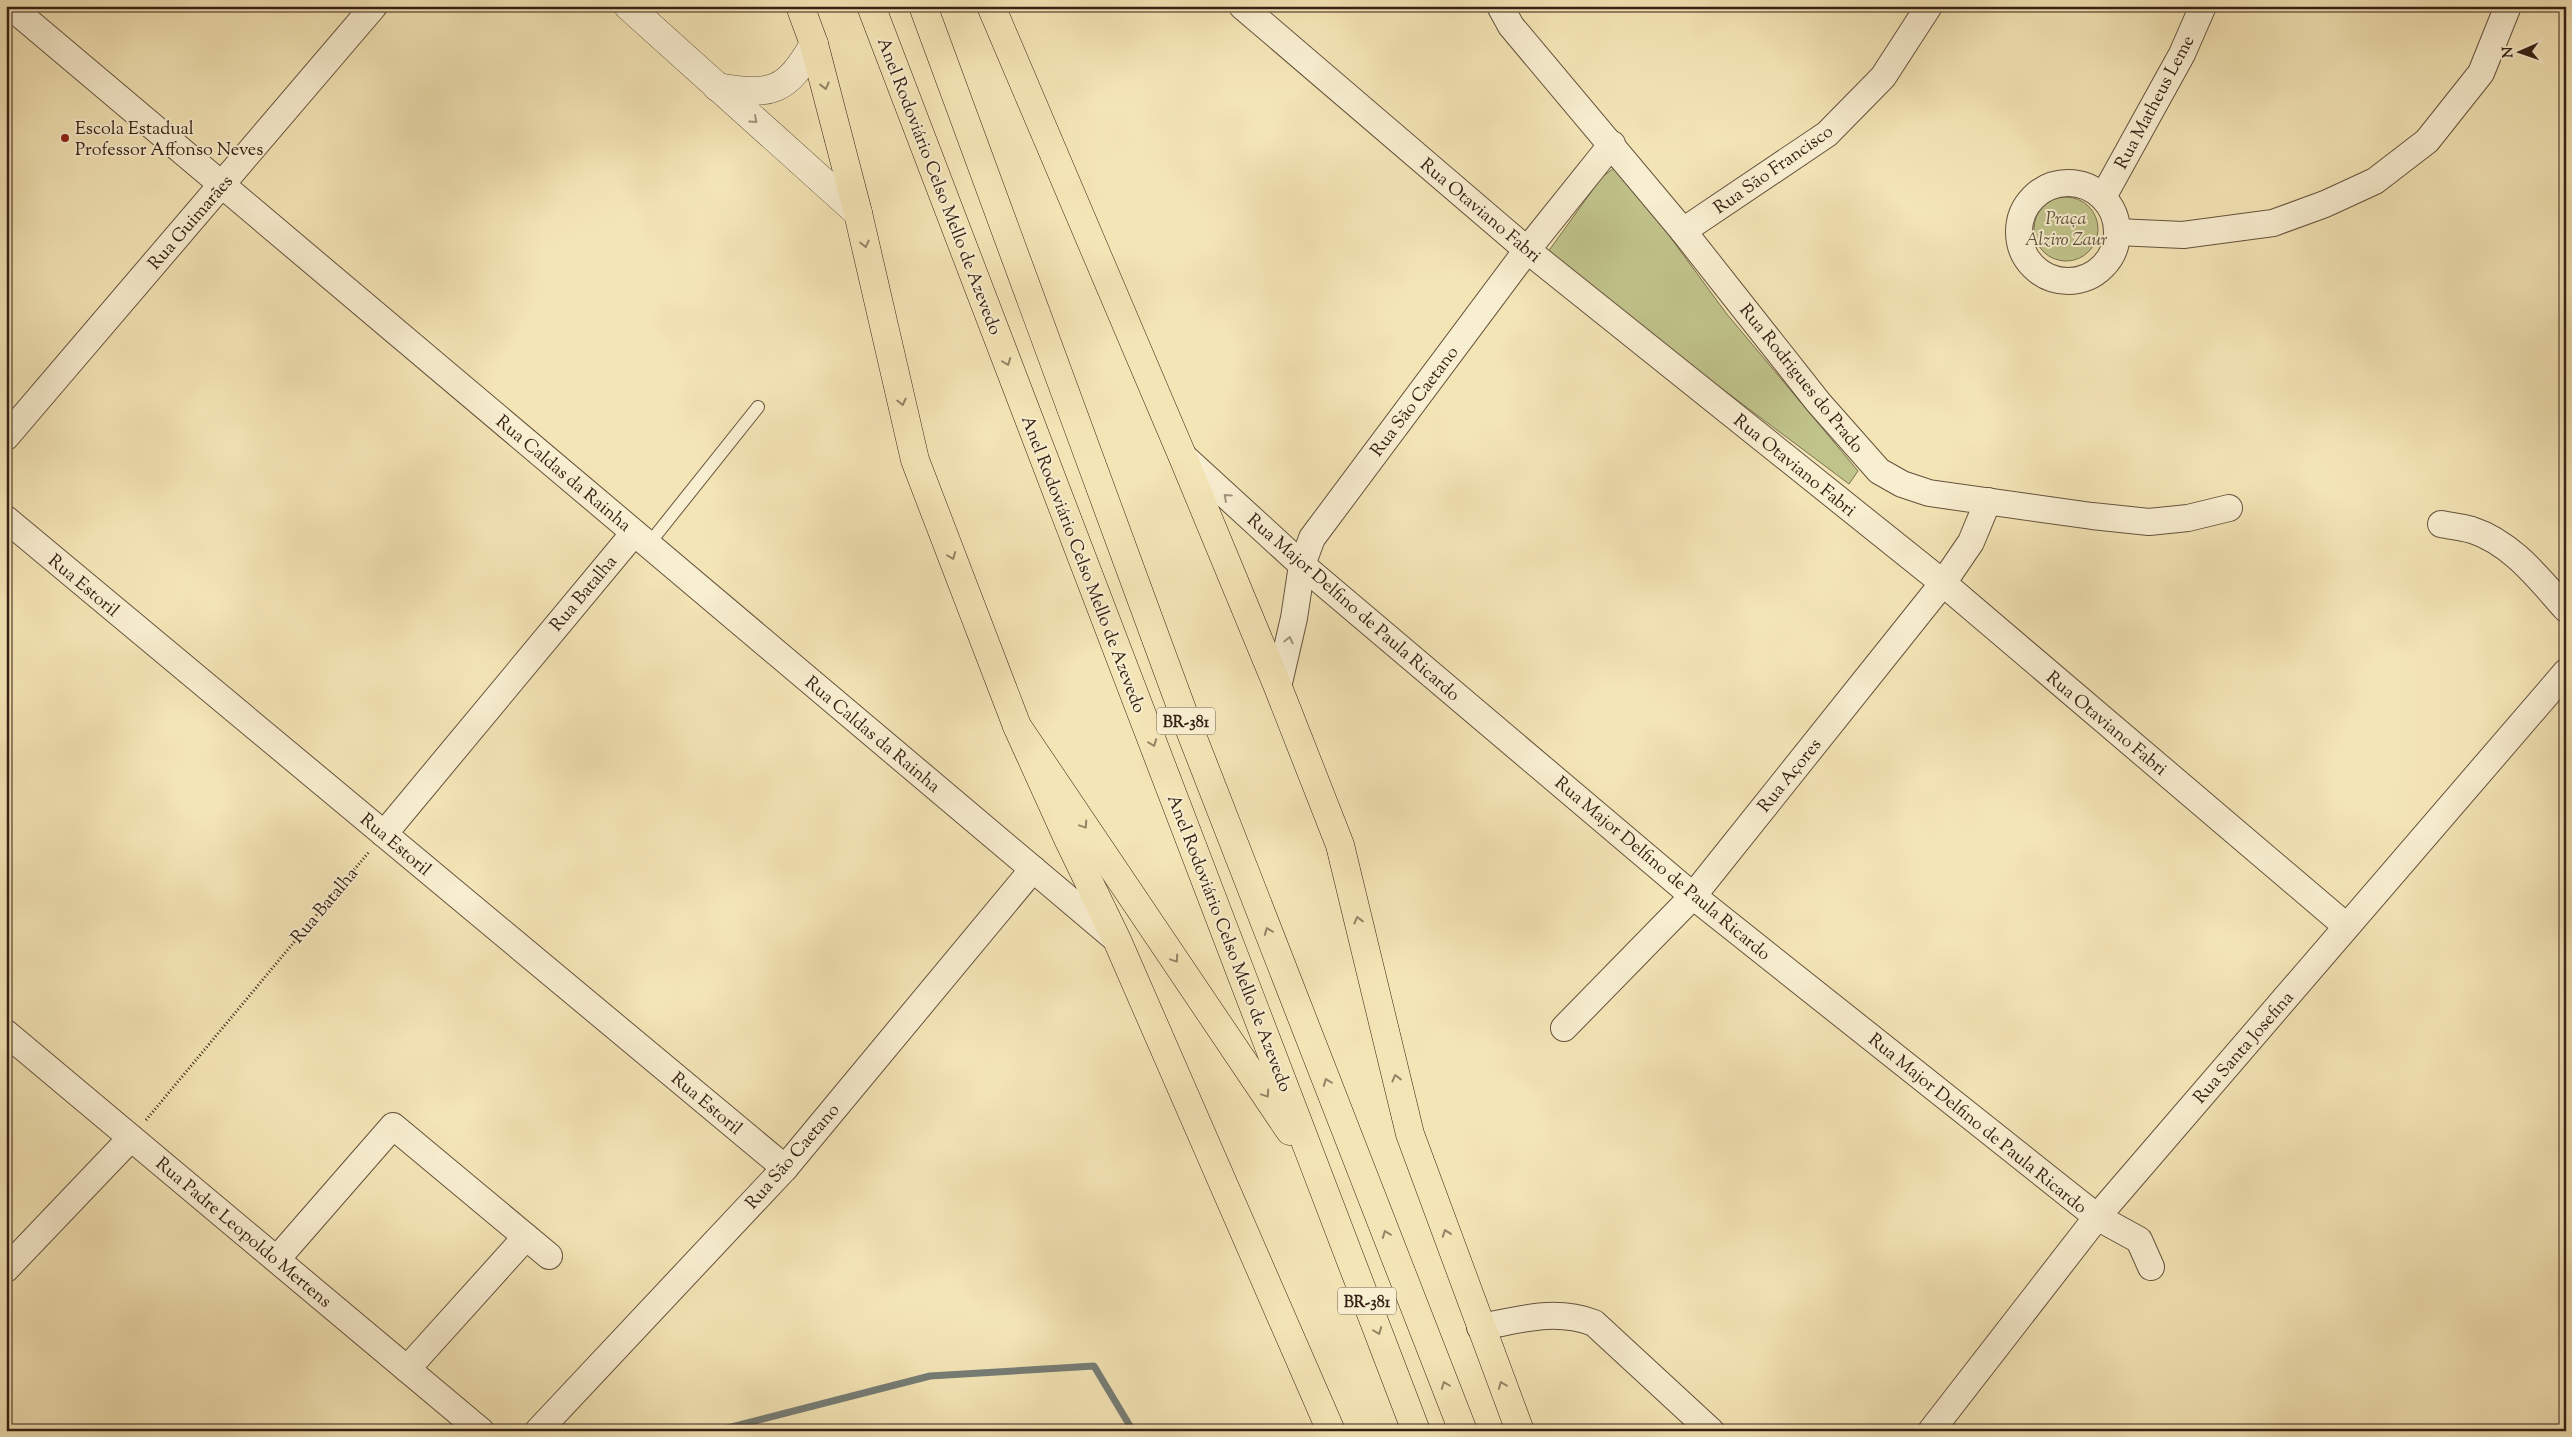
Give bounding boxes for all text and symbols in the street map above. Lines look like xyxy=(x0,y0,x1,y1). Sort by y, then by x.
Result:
north arrow xyxy=(2494,28,2544,78)
street label: Rua Matheus Leme xyxy=(2110,31,2202,174)
street label: Anel Rodoviário Celso Mello de Azevedo xyxy=(869,34,1007,339)
text: N xyxy=(2499,46,2519,58)
one-way arrow xyxy=(819,82,830,91)
one-way arrow xyxy=(748,114,757,123)
place label: Escola Estadual Professor Affonso Neves xyxy=(75,117,263,164)
street label: Rua São Francisco xyxy=(1709,120,1839,222)
marker: Escola Estadual Professor Affonso Neves xyxy=(59,132,71,144)
street label: Rua Otaviano Fabri xyxy=(1414,153,1546,270)
street label: Rua Guimarães xyxy=(143,170,240,276)
park label: Praça Alziro Zaur xyxy=(2025,207,2108,254)
one-way arrow xyxy=(859,239,870,248)
street label: Rua Rodrigues do Prado xyxy=(1732,299,1869,460)
street label: Rua São Caetano xyxy=(1365,341,1466,463)
one-way arrow xyxy=(1001,357,1011,366)
one-way arrow xyxy=(896,398,907,406)
street label: Rua Otaviano Fabri xyxy=(1727,409,1861,524)
street label: Rua Caldas da Rainha xyxy=(489,410,636,539)
street label: Anel Rodoviário Celso Mello de Azevedo xyxy=(1013,412,1151,717)
one-way arrow xyxy=(1224,493,1233,502)
street label: Rua Major Delfino de Paula Ricardo xyxy=(1240,509,1465,709)
street label: Rua Estoril xyxy=(42,549,124,624)
street label: Rua Batalha xyxy=(545,550,624,638)
one-way arrow xyxy=(946,551,956,560)
one-way arrow xyxy=(1283,635,1294,644)
street label: Rua Otaviano Fabri xyxy=(2040,666,2172,783)
street label: Rua Caldas da Rainha xyxy=(798,671,945,800)
road number: BR-381 xyxy=(1157,708,1215,734)
street label: Rua Açores xyxy=(1752,734,1829,819)
one-way arrow xyxy=(1147,738,1157,747)
street label: Rua Major Delfino de Paula Ricardo xyxy=(1548,771,1775,968)
street label: Anel Rodoviário Celso Mello de Azevedo xyxy=(1159,791,1297,1096)
street label: Rua Estoril xyxy=(354,808,436,883)
one-way arrow xyxy=(1078,819,1087,828)
street label: Rua Batalha xyxy=(286,862,365,950)
one-way arrow xyxy=(1353,916,1364,925)
one-way arrow xyxy=(1264,927,1274,936)
one-way arrow xyxy=(1169,954,1178,963)
street label: Rua Santa Josefina xyxy=(2188,986,2301,1110)
street label: Rua Major Delfino de Paula Ricardo xyxy=(1862,1028,2092,1221)
street label: Rua Estoril xyxy=(665,1067,747,1142)
one-way arrow xyxy=(1391,1074,1402,1083)
one-way arrow xyxy=(1323,1079,1333,1087)
one-way arrow xyxy=(1259,1089,1269,1098)
street label: Rua São Caetano xyxy=(740,1099,847,1216)
street label: Rua Padre Leopoldo Mertens xyxy=(149,1152,336,1315)
one-way arrow xyxy=(1442,1229,1452,1238)
one-way arrow xyxy=(1382,1230,1392,1239)
road number: BR-381 xyxy=(1338,1288,1396,1314)
one-way arrow xyxy=(1372,1326,1383,1335)
one-way arrow xyxy=(1441,1381,1451,1390)
one-way arrow xyxy=(1498,1381,1508,1390)

